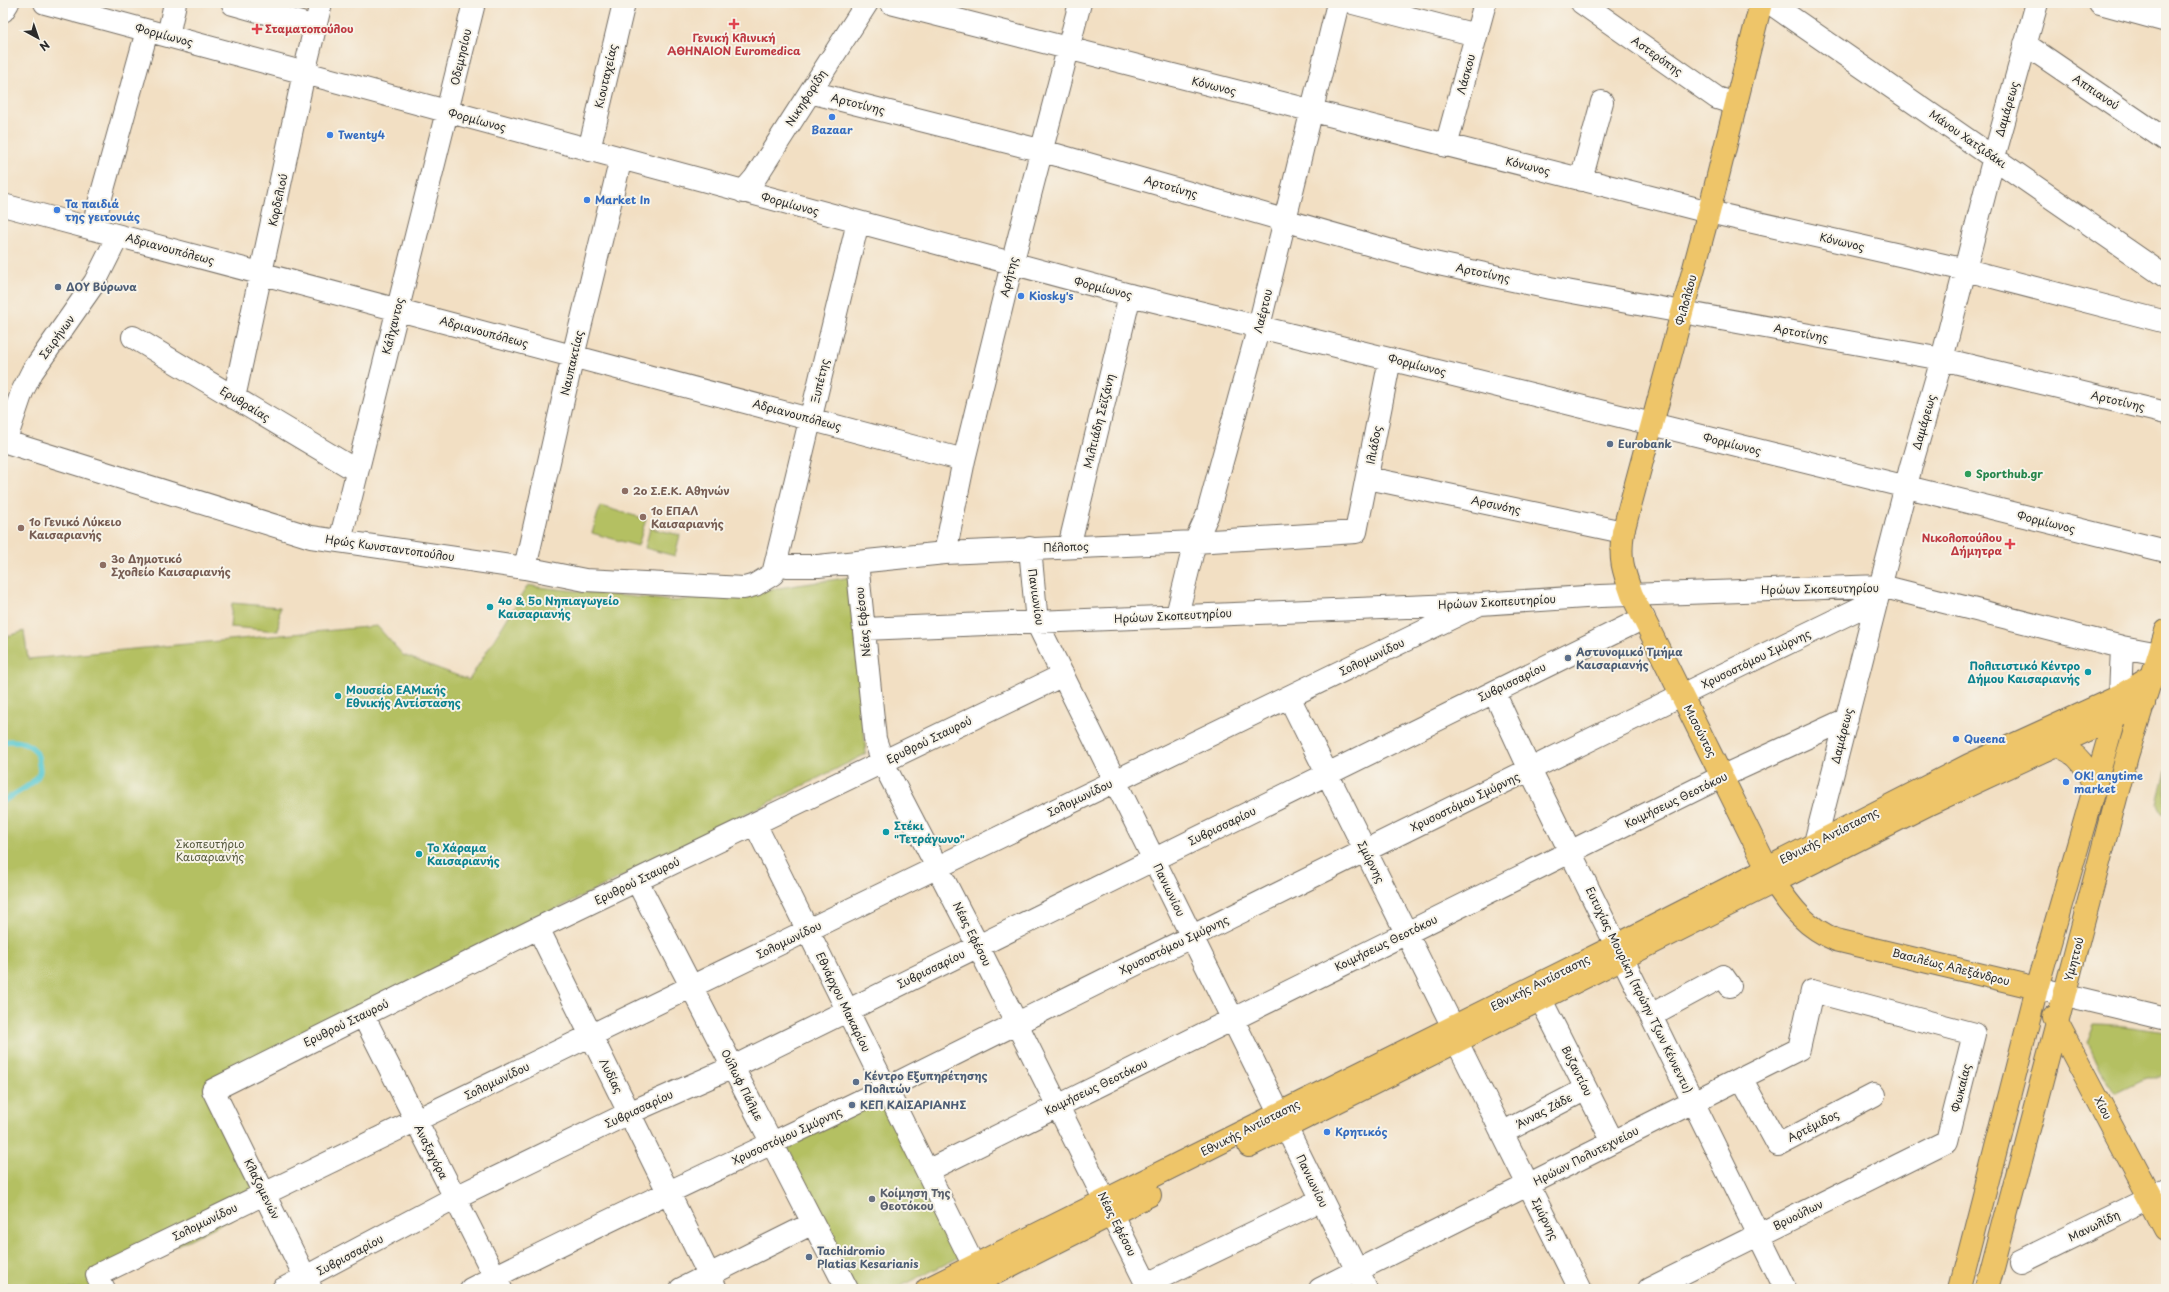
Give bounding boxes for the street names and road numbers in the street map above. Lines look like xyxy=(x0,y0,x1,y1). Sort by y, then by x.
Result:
street label: Φορμίωνος xyxy=(133,19,195,51)
street label: Οδεμησίου xyxy=(446,27,475,87)
street label: Αστερόπης xyxy=(1628,32,1687,80)
street label: Κιουταχείας xyxy=(590,42,621,110)
street label: Λάσκου xyxy=(1452,52,1479,96)
street label: Νικηφορίδη xyxy=(781,66,830,129)
street label: Αππιανού xyxy=(2070,70,2123,113)
street label: Κόνωνος xyxy=(1190,72,1238,99)
street label: Δαμάρεως xyxy=(1991,79,2023,139)
street label: Αρτοτίνης xyxy=(829,89,887,118)
street label: Φορμίωνος xyxy=(446,104,508,136)
street label: Μάνου Χατζιδάκι xyxy=(1926,105,2011,172)
street label: Κόνωνος xyxy=(1504,152,1552,179)
street label: Αρτοτίνης xyxy=(1142,171,1200,202)
street label: Κορδελιού xyxy=(264,172,291,228)
street label: Φορμίωνος xyxy=(759,188,821,220)
street label: Κόνωνος xyxy=(1818,228,1866,255)
street label: Αδριανουπόλεως xyxy=(124,229,217,269)
street label: Αρήτης xyxy=(995,255,1022,299)
street label: Αρτοτίνης xyxy=(1454,258,1512,287)
street label: Φορμίωνος xyxy=(1072,272,1134,303)
street label: Φιλολάου xyxy=(1671,273,1700,327)
street label: Λαέρτου xyxy=(1249,287,1276,335)
street label: Κάλχαντος xyxy=(377,295,408,356)
street label: Σειρήνων xyxy=(35,311,79,362)
street label: Αδριανουπόλεως xyxy=(438,312,531,352)
street label: Αρτοτίνης xyxy=(1772,319,1830,346)
street label: Ναυπακτίας xyxy=(556,328,587,397)
street label: Φορμίωνος xyxy=(1386,349,1448,380)
street label: Ξυπέτης xyxy=(806,357,833,405)
street label: Μιλτιάδη Σεϊζάνη xyxy=(1079,372,1118,470)
street label: Ερυθραίας xyxy=(217,382,274,425)
street label: Αρτοτίνης xyxy=(2089,386,2147,415)
street label: Δαμάρεως xyxy=(1908,392,1940,452)
street label: Αδριανουπόλεως xyxy=(751,395,844,435)
street label: Ιλιάδος xyxy=(1361,424,1386,466)
street label: Φορμίωνος xyxy=(1701,428,1763,459)
street label: Αρσινόης xyxy=(1470,491,1523,518)
street label: Φορμίωνος xyxy=(2015,506,2077,537)
street label: Ηρώς Κωνσταντοπούλου xyxy=(324,530,456,565)
street label: Πέλοπος xyxy=(1043,537,1089,556)
street label: Πανιωνίου xyxy=(1024,568,1049,626)
street label: Ηρώων Σκοπευτηρίου xyxy=(1761,579,1879,598)
street label: Νέας Εφέσου xyxy=(850,586,875,658)
street label: Ηρώων Σκοπευτηρίου xyxy=(1438,590,1556,613)
street label: Ηρώων Σκοπευτηρίου xyxy=(1114,604,1232,627)
street label: Χρυσοστόμου Σμύρνης xyxy=(1698,625,1814,692)
street label: Σολομωνίδου xyxy=(1336,633,1407,680)
street label: Συβρισσαρίου xyxy=(1475,658,1549,705)
street label: Μισούντος xyxy=(1680,701,1721,760)
street label: Δαμάρεως xyxy=(1826,706,1857,766)
street label: Ερυθρού Σταυρού xyxy=(883,712,974,768)
street label: Κοιμήσεως Θεοτόκου xyxy=(1621,767,1730,832)
street label: Χρυσοστόμου Σμύρνης xyxy=(1407,768,1523,835)
street label: Σολομωνίδου xyxy=(1044,774,1115,821)
street label: Συβρισσαρίου xyxy=(1185,802,1259,849)
street label: Εθνικής Αντίστασης xyxy=(1776,803,1882,868)
street label: Σμύρνης xyxy=(1354,838,1389,886)
street label: Ερυθρού Σταυρού xyxy=(591,853,682,909)
street label: Πανιωνίου xyxy=(1149,860,1190,919)
street label: Ευτυχίας Μουρίκη (πρώην Τζων Κέννεντυ) xyxy=(1582,884,1697,1096)
street label: Νέας Εφέσου xyxy=(949,899,996,969)
street label: Κοιμήσεως Θεοτόκου xyxy=(1331,910,1440,975)
street label: Χρυσοστόμου Σμύρνης xyxy=(1116,911,1232,978)
street label: Σολομωνίδου xyxy=(753,916,824,963)
street label: Υμηττού xyxy=(2060,935,2088,983)
street label: Βασιλέως Αλεξάνδρου xyxy=(1890,944,2012,989)
street label: Συβρισσαρίου xyxy=(894,945,968,992)
street label: Εθνάρχου Μακαρίου xyxy=(812,949,875,1055)
street label: Εθνικής Αντίστασης xyxy=(1487,950,1593,1015)
street label: Ερυθρού Σταυρού xyxy=(300,995,391,1051)
street label: Βυζαντίου xyxy=(1558,1043,1597,1099)
street label: Ούλωφ Πάλμε xyxy=(717,1046,768,1124)
street label: Κοιμήσεως Θεοτόκου xyxy=(1041,1054,1150,1119)
street label: Λυδίας xyxy=(595,1055,628,1096)
street label: Σολομωνίδου xyxy=(461,1057,532,1104)
street label: Φωκαίας xyxy=(1946,1062,1975,1114)
street label: Συβρισσαρίου xyxy=(602,1085,676,1132)
street label: Άννας Ζάδε xyxy=(1513,1088,1575,1132)
street label: Χίου xyxy=(2090,1093,2117,1122)
street label: Εθνικής Αντίστασης xyxy=(1197,1095,1303,1160)
street label: Χρυσοστόμου Σμύρνης xyxy=(729,1102,845,1169)
street label: Αρτέμιδος xyxy=(1784,1105,1842,1146)
street label: Αναξαγόρα xyxy=(410,1121,453,1182)
street label: Ηρώων Πολυτεχνείου xyxy=(1530,1122,1641,1189)
street label: Πανιωνίου xyxy=(1292,1151,1333,1210)
street label: Κλαζομενών xyxy=(240,1155,285,1222)
street label: Νέας Εφέσου xyxy=(1094,1189,1141,1259)
street label: Σμύρνης xyxy=(1528,1195,1563,1243)
street label: Βρυούλων xyxy=(1770,1195,1826,1234)
street label: Σολομωνίδου xyxy=(169,1198,240,1245)
street label: Μανωλίδη xyxy=(2065,1206,2122,1245)
street label: Συβρισσαρίου xyxy=(313,1230,386,1279)

